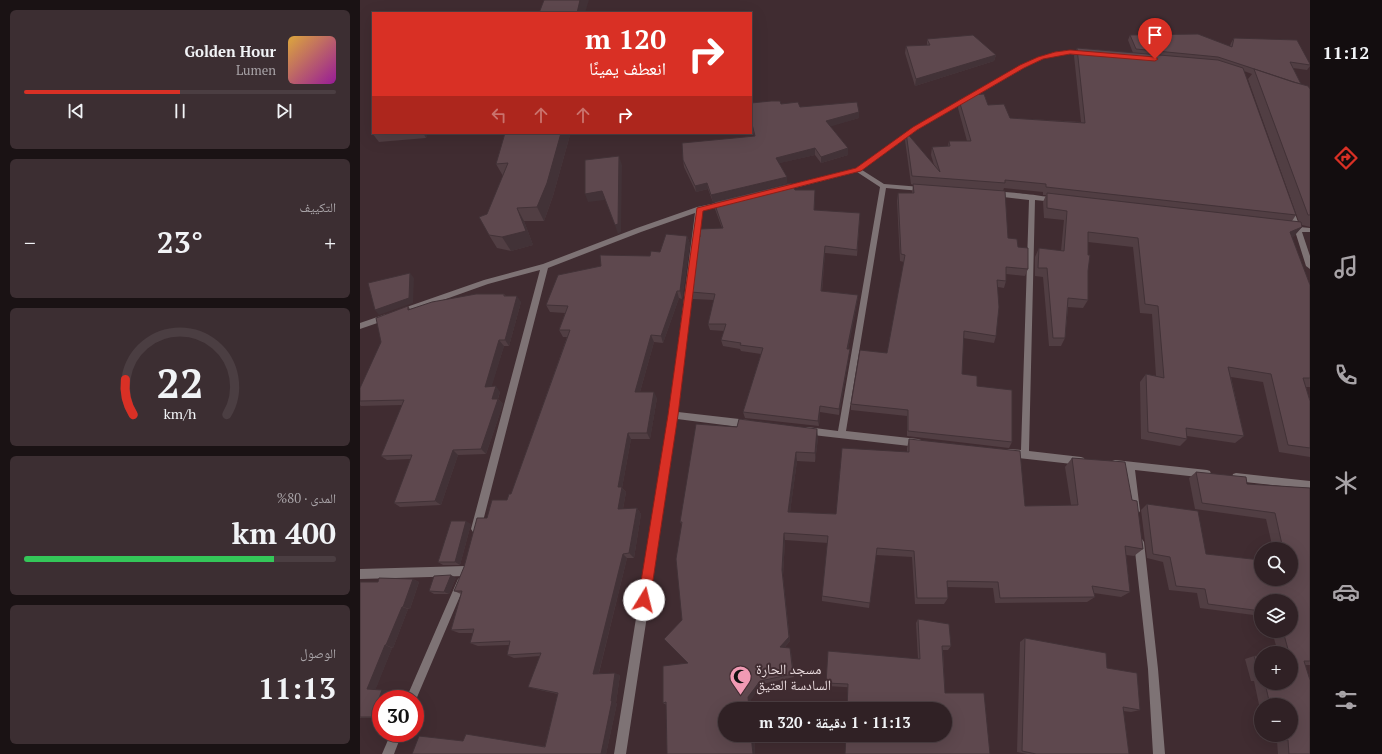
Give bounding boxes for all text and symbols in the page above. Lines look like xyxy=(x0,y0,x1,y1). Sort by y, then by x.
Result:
pin xyxy=(1138,18,1172,59)
text: 120 m xyxy=(585,20,666,57)
icon: arrive xyxy=(1144,24,1166,46)
icon: right xyxy=(680,28,732,80)
text: 11:12 xyxy=(1323,40,1369,64)
text: Golden Hour xyxy=(184,41,276,61)
text: انعطف يمينًا xyxy=(589,56,666,80)
text: Lumen xyxy=(236,61,276,79)
icon: previous xyxy=(65,100,87,122)
icon: pause xyxy=(169,100,191,122)
icon: next xyxy=(273,100,295,122)
icon: left xyxy=(488,104,510,126)
icon: ahead xyxy=(530,104,552,126)
icon: ahead xyxy=(572,104,594,126)
icon: right xyxy=(614,104,636,126)
icon: directions xyxy=(1332,144,1360,172)
text: التكييف xyxy=(300,198,336,216)
text: 23° xyxy=(157,222,203,262)
text: − xyxy=(24,228,36,257)
text: + xyxy=(324,228,336,257)
icon: music xyxy=(1332,253,1360,281)
text: 22 xyxy=(156,355,204,410)
icon: phone xyxy=(1332,361,1360,389)
text: km/h xyxy=(164,404,197,423)
icon: climate xyxy=(1332,469,1360,497)
text: المدى · 80% xyxy=(277,489,336,507)
text: 400 km xyxy=(232,513,336,553)
map controls xyxy=(1254,542,1298,742)
button: search xyxy=(1254,542,1298,586)
icon: car xyxy=(1332,578,1360,606)
position arrow xyxy=(623,579,665,621)
button: layers xyxy=(1254,594,1298,638)
text: الوصول xyxy=(300,644,336,662)
button: + xyxy=(1254,646,1298,690)
place label: مسجد الحارة السادسة العتيق xyxy=(756,659,831,695)
mosque icon: مسجد الحارة السادسة العتيق xyxy=(728,664,754,697)
text: 11:13 xyxy=(258,668,336,708)
icon: filters xyxy=(1332,686,1360,714)
speed limit sign: 30 xyxy=(372,690,424,742)
button: − xyxy=(1254,698,1298,742)
text: 11:13 · 1 دقيقة · 320 m xyxy=(759,712,911,732)

